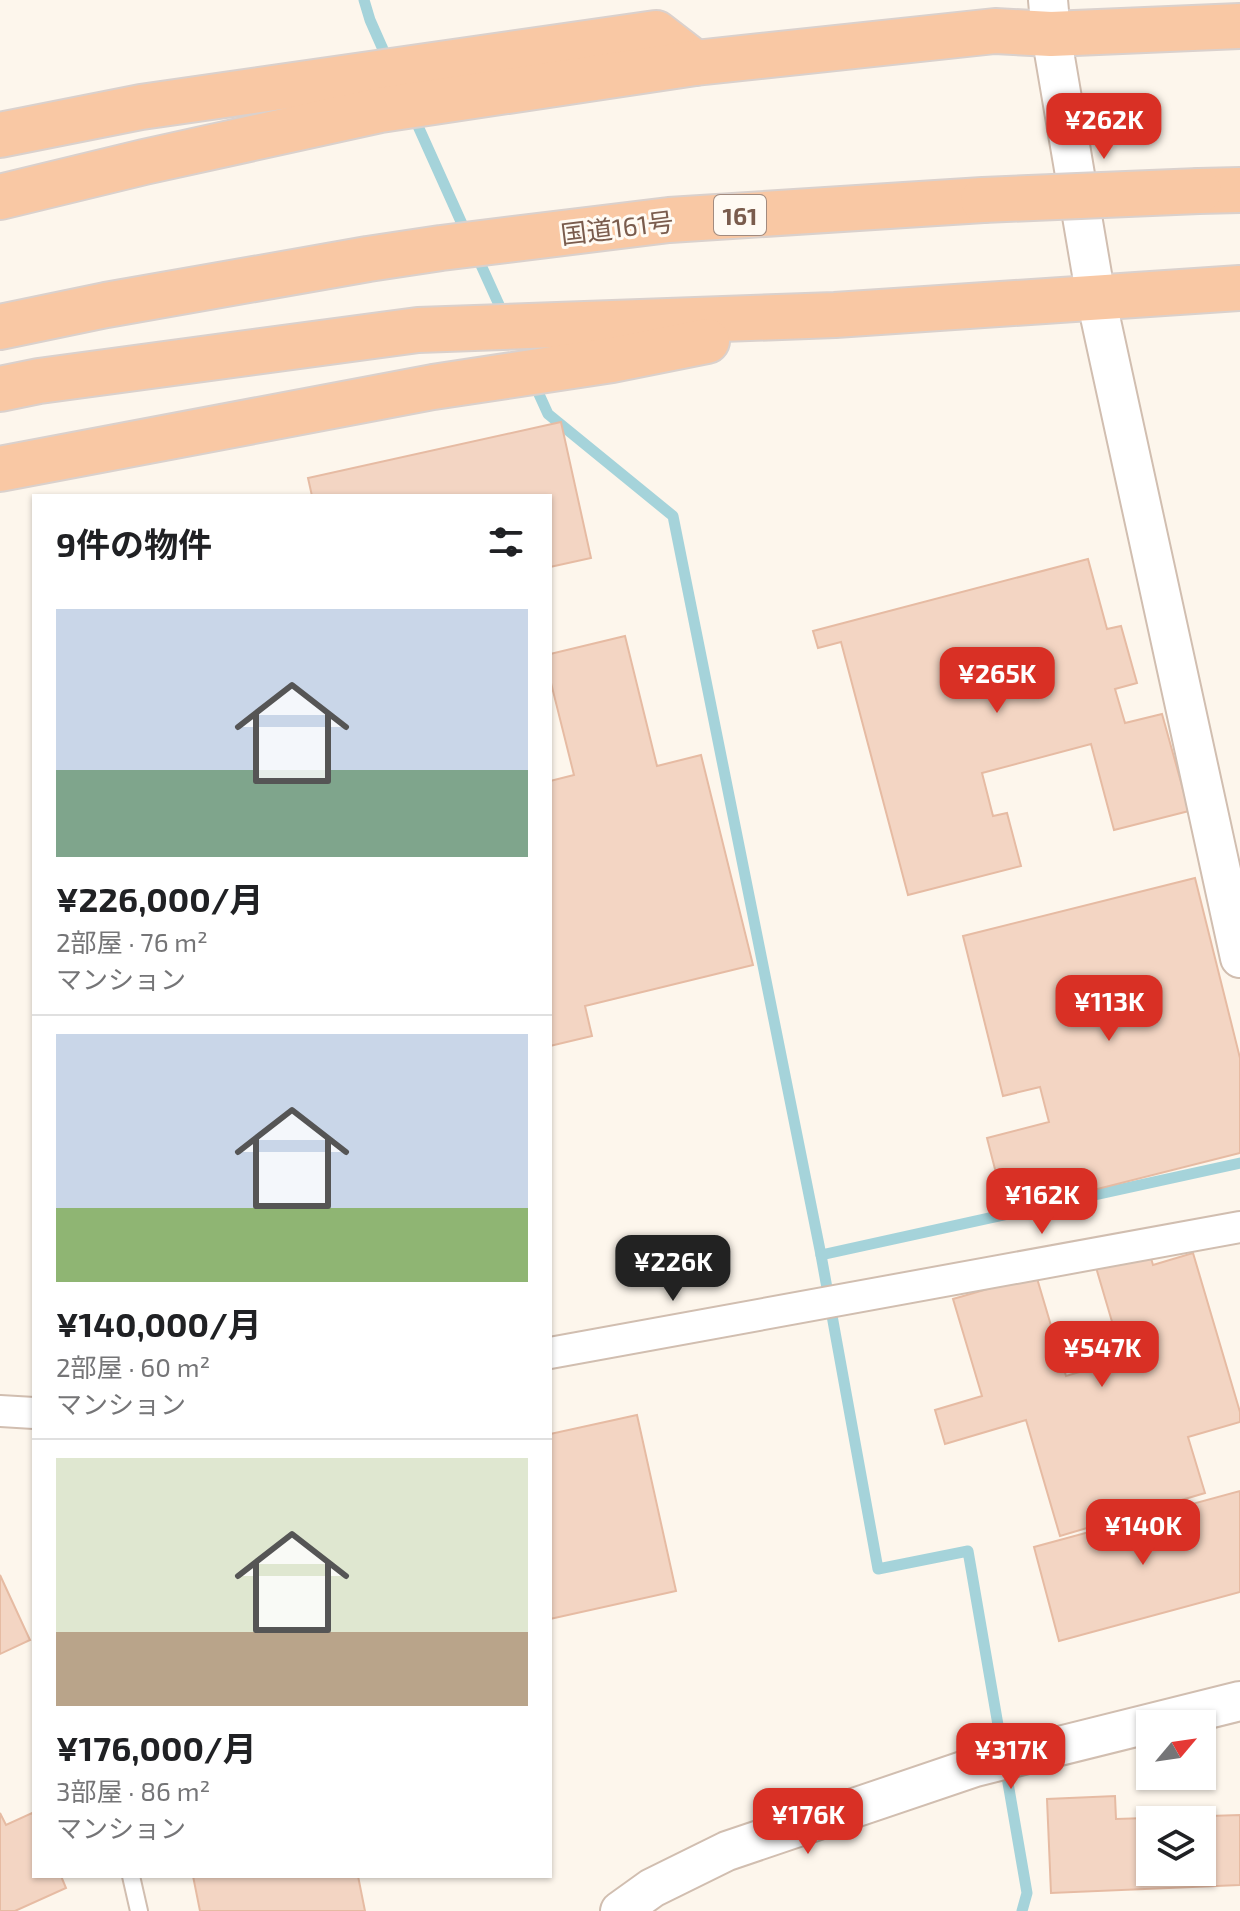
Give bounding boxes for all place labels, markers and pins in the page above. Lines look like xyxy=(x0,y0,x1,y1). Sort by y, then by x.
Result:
pin: ¥262K xyxy=(1048,93,1160,161)
pin: ¥265K xyxy=(941,647,1053,715)
pin: ¥113K xyxy=(1053,975,1165,1043)
pin: ¥162K xyxy=(986,1168,1098,1236)
pin: ¥226K xyxy=(617,1235,729,1303)
pin: ¥547K xyxy=(1046,1321,1158,1389)
pin: ¥140K xyxy=(1087,1499,1199,1567)
pin: ¥317K xyxy=(955,1723,1067,1791)
pin: ¥176K xyxy=(752,1788,864,1856)

